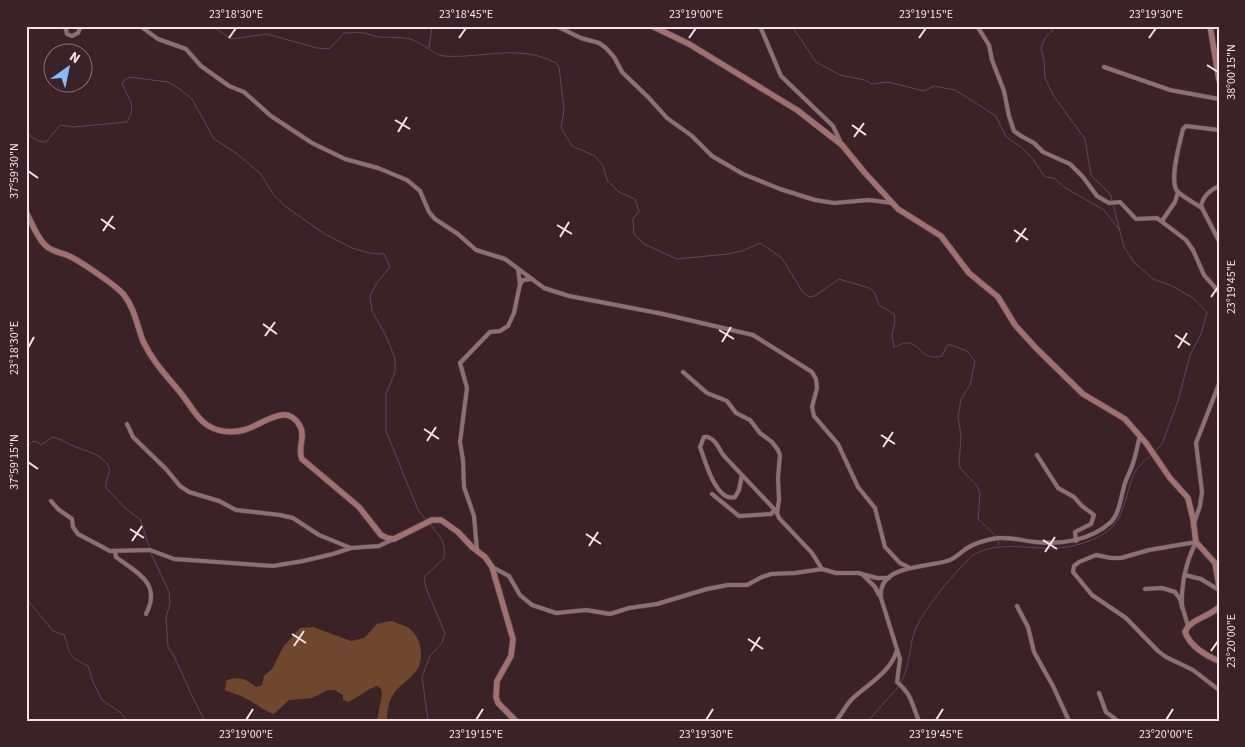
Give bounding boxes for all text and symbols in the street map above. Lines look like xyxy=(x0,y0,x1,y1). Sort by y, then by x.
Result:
text: 23°18'30"E xyxy=(209,6,263,23)
text: 23°18'45"E xyxy=(439,6,493,23)
text: 23°19'00"E xyxy=(669,6,723,23)
text: 23°19'15"E xyxy=(899,6,953,23)
text: 23°19'30"E xyxy=(1129,6,1183,23)
north arrow xyxy=(42,42,92,92)
text: 38°00'15"N xyxy=(1223,44,1240,100)
text: N xyxy=(65,47,84,69)
text: 37°59'30"N xyxy=(6,143,23,199)
text: 23°19'45"E xyxy=(1223,260,1240,314)
text: 23°18'30"E xyxy=(6,321,23,375)
text: 37°59'15"N xyxy=(6,434,23,490)
text: 23°20'00"E xyxy=(1223,614,1240,668)
text: 23°19'00"E xyxy=(219,726,273,743)
text: 23°19'15"E xyxy=(449,726,503,743)
text: 23°19'30"E xyxy=(679,726,733,743)
text: 23°19'45"E xyxy=(909,726,963,743)
text: 23°20'00"E xyxy=(1139,726,1193,743)

